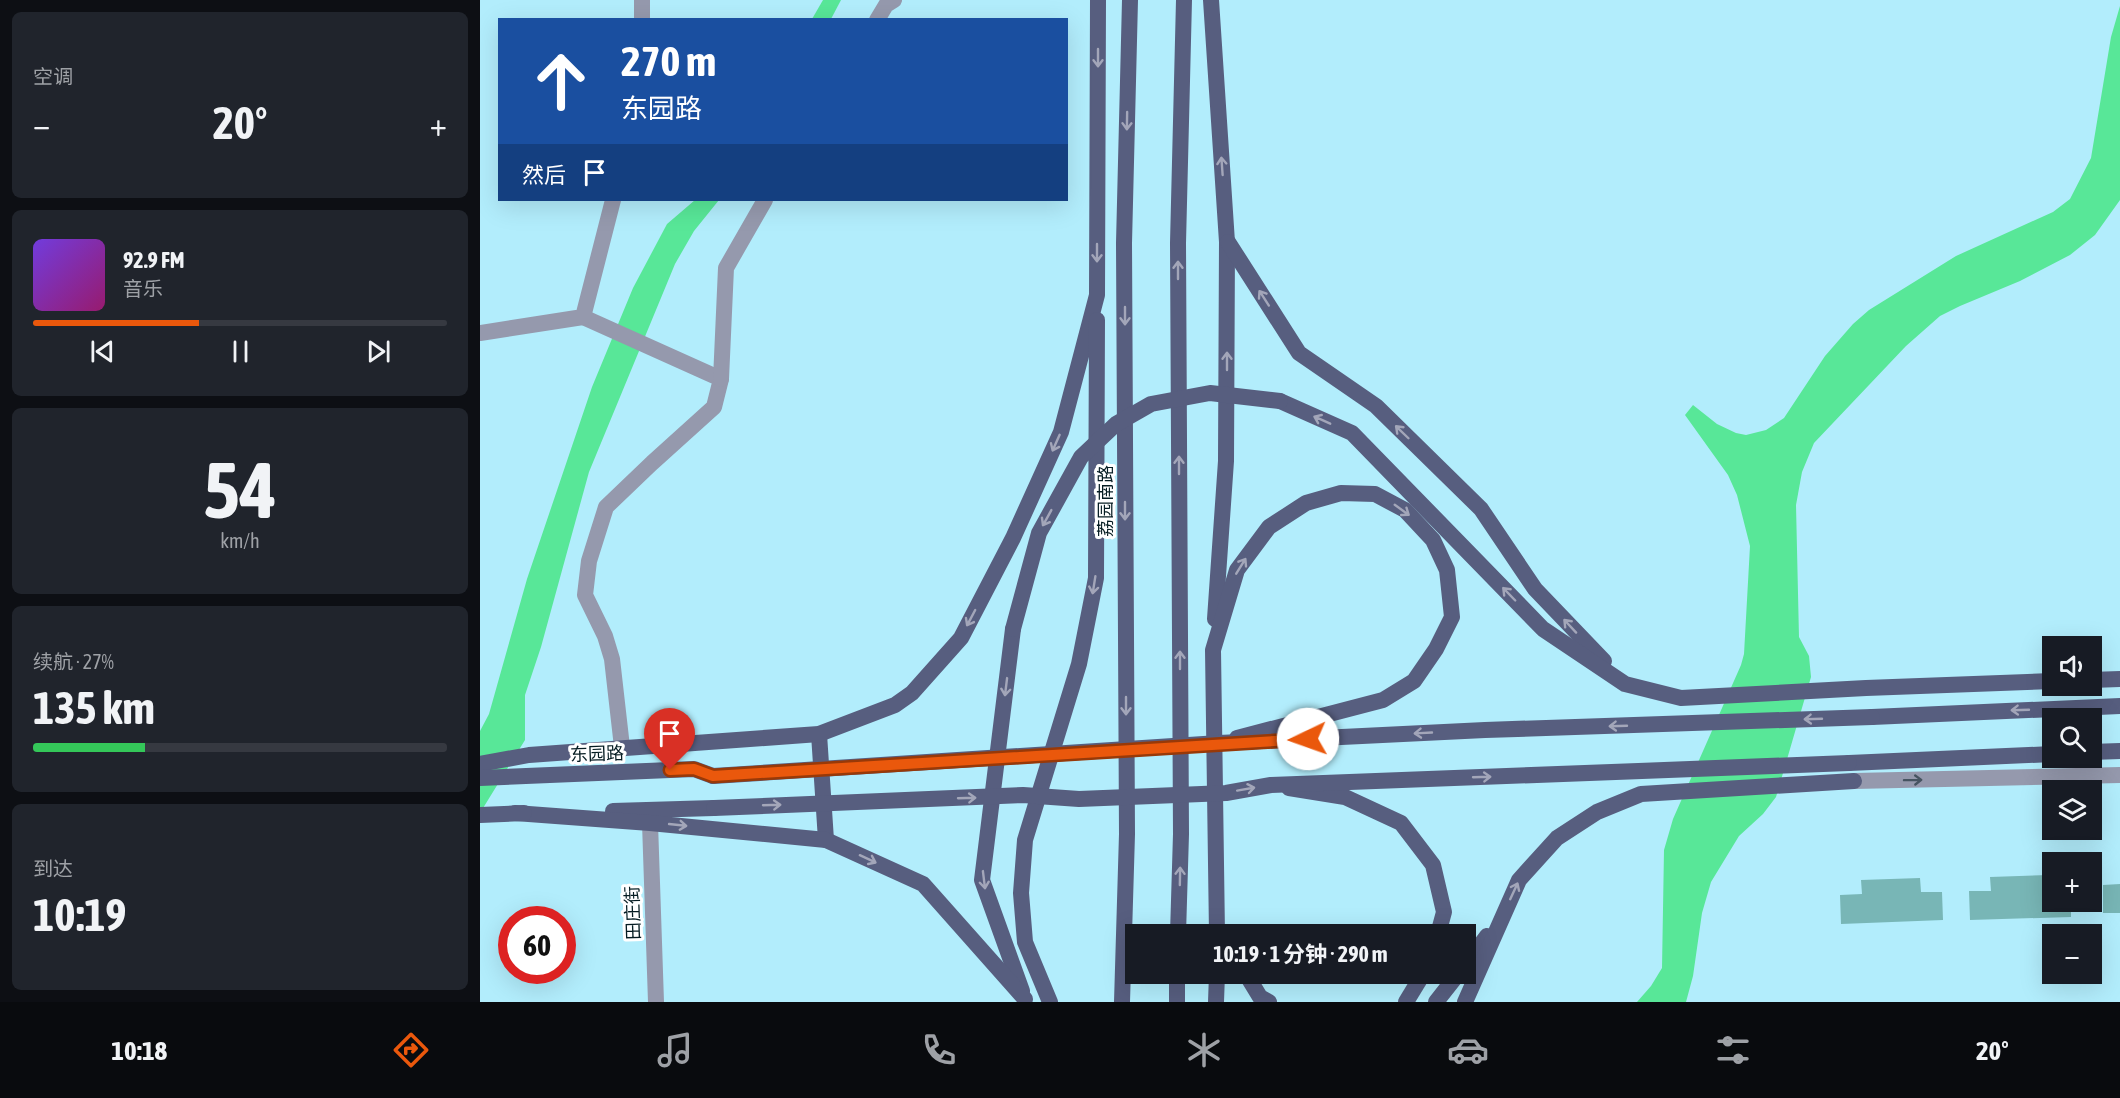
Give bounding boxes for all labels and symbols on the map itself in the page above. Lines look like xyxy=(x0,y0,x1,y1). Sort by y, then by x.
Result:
one-way arrow xyxy=(1092,48,1104,68)
one-way arrow xyxy=(1121,111,1133,131)
one-way arrow xyxy=(1217,157,1228,177)
one-way arrow xyxy=(1091,243,1103,263)
one-way arrow xyxy=(1172,261,1184,281)
one-way arrow xyxy=(1258,290,1270,307)
one-way arrow xyxy=(1119,306,1130,326)
one-way arrow xyxy=(1221,351,1233,371)
one-way arrow xyxy=(1313,413,1331,425)
one-way arrow xyxy=(1395,424,1410,439)
one-way arrow xyxy=(1050,433,1061,451)
one-way arrow xyxy=(1173,456,1185,476)
street label: 荔园南路 xyxy=(1095,465,1116,537)
one-way arrow xyxy=(1119,501,1131,521)
one-way arrow xyxy=(1394,504,1410,516)
one-way arrow xyxy=(1041,509,1052,527)
one-way arrow xyxy=(1235,558,1247,575)
one-way arrow xyxy=(1088,574,1099,594)
one-way arrow xyxy=(1502,587,1516,602)
one-way arrow xyxy=(965,609,976,627)
one-way arrow xyxy=(1563,619,1577,634)
one-way arrow xyxy=(1174,651,1186,671)
one-way arrow xyxy=(1000,677,1011,696)
one-way arrow xyxy=(1120,696,1132,716)
one-way arrow xyxy=(2010,705,2030,716)
position arrow xyxy=(1276,707,1340,771)
pin xyxy=(644,708,695,770)
one-way arrow xyxy=(1804,713,1824,725)
one-way arrow xyxy=(1609,720,1629,731)
one-way arrow xyxy=(1414,728,1434,739)
street label: 东园路 xyxy=(570,742,624,765)
one-way arrow xyxy=(1472,771,1492,782)
one-way arrow xyxy=(1902,774,1922,786)
one-way arrow xyxy=(1235,783,1255,794)
one-way arrow xyxy=(957,792,977,803)
one-way arrow xyxy=(762,800,782,811)
one-way arrow xyxy=(668,820,688,831)
one-way arrow xyxy=(859,854,877,866)
one-way arrow xyxy=(1174,867,1186,887)
one-way arrow xyxy=(979,870,990,889)
one-way arrow xyxy=(1509,882,1521,900)
street label: 田庄街 xyxy=(621,886,644,940)
speed limit sign: 60 xyxy=(498,906,576,984)

